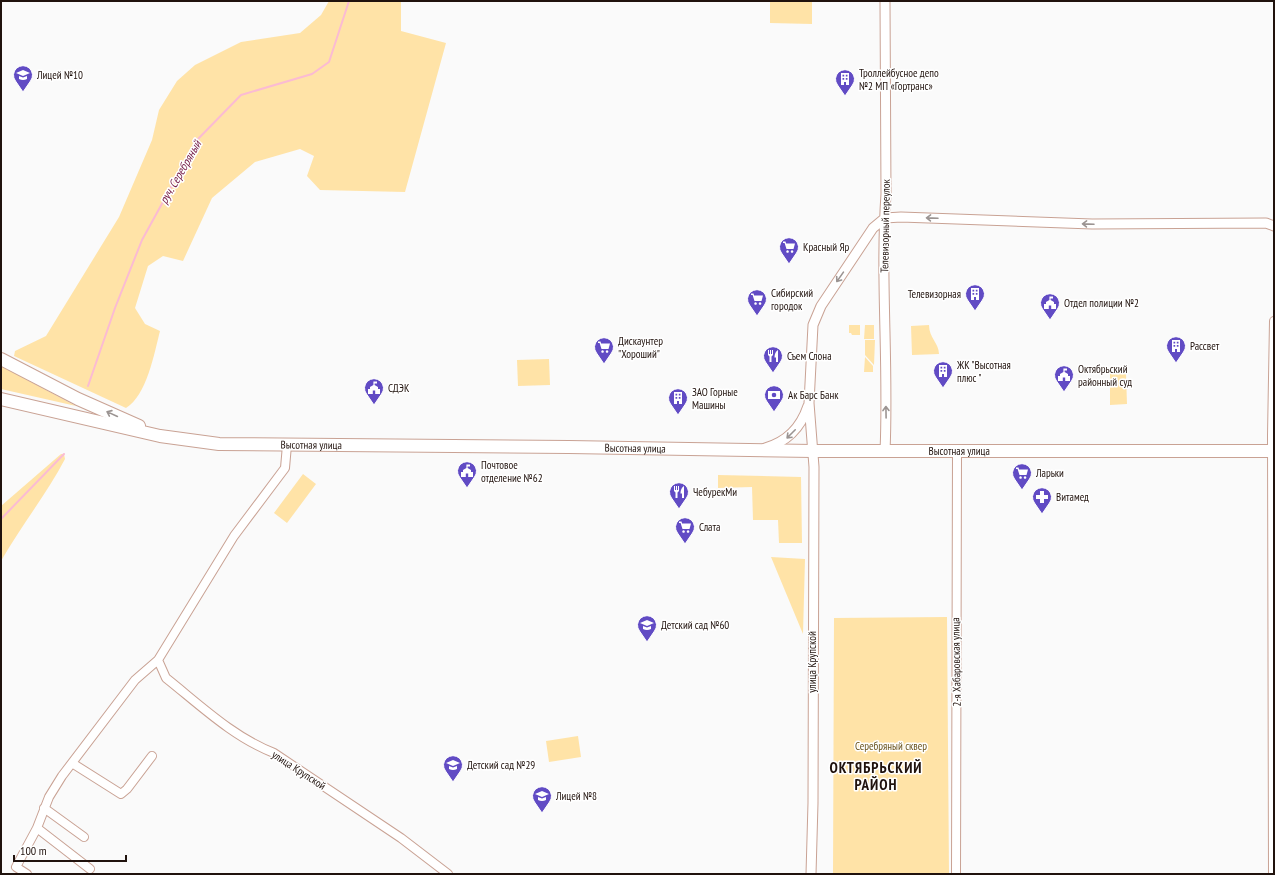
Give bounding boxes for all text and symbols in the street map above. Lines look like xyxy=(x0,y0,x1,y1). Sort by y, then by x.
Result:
school or university icon: Лицей №10 xyxy=(12,64,34,92)
place label: Троллейбусное депо №2 МП «Гортранс» xyxy=(859,66,939,93)
place label: Лицей №10 xyxy=(36,68,83,82)
building icon: Троллейбусное депо №2 МП «Гортранс» xyxy=(834,68,856,96)
water label: руч. Серебряный xyxy=(156,136,205,206)
street label: Телевизорный переулок xyxy=(877,178,893,273)
one-way arrow xyxy=(926,215,939,222)
one-way arrow xyxy=(1082,220,1095,228)
supermarket icon: Красный Яр xyxy=(778,236,800,264)
place label: Красный Яр xyxy=(803,240,849,254)
one-way arrow xyxy=(836,271,844,282)
building icon: Телевизорная xyxy=(964,283,986,311)
place label: Сибирский городок xyxy=(771,286,813,313)
place label: Телевизорная xyxy=(908,287,961,301)
supermarket icon: Сибирский городок xyxy=(746,288,768,316)
public building icon: Отдел полиции №2 xyxy=(1039,292,1061,320)
place label: Отдел полиции №2 xyxy=(1064,296,1139,310)
place label: Дискаунтер "Хороший" xyxy=(618,334,663,361)
building icon: Рассвет xyxy=(1165,335,1187,363)
supermarket icon: Дискаунтер "Хороший" xyxy=(593,336,615,364)
place label: Рассвет xyxy=(1190,339,1220,353)
restaurant icon: Съем Слона xyxy=(762,345,784,373)
place label: Съем Слона xyxy=(787,349,832,363)
place label: ЖК "Высотная плюс " xyxy=(956,358,1011,385)
building icon: ЖК "Высотная плюс " xyxy=(932,360,954,388)
place label: Октябрьский районный суд xyxy=(1078,362,1132,389)
public building icon: Октябрьский районный суд xyxy=(1053,364,1075,392)
public building icon: СДЭК xyxy=(363,377,385,405)
place label: СДЭК xyxy=(388,381,410,395)
bank icon: Ак Барс Банк xyxy=(763,384,785,412)
place label: ЗАО Горные Машины xyxy=(692,385,738,412)
building icon: ЗАО Горные Машины xyxy=(667,387,689,415)
place label: Ак Барс Банк xyxy=(788,388,839,402)
one-way arrow xyxy=(882,406,889,419)
one-way arrow xyxy=(106,410,118,417)
one-way arrow xyxy=(786,429,796,439)
street label: Высотная улица xyxy=(280,438,342,452)
street label: Высотная улица xyxy=(604,441,666,456)
street label: Высотная улица xyxy=(928,444,990,458)
place label: Почтовое отделение №62 xyxy=(481,458,543,485)
public building icon: Почтовое отделение №62 xyxy=(456,460,478,488)
supermarket icon: Ларьки xyxy=(1011,462,1033,490)
place label: Ларьки xyxy=(1035,466,1064,480)
restaurant icon: ЧебурекМи xyxy=(668,481,690,509)
place label: ЧебурекМи xyxy=(693,485,737,499)
pharmacy icon: Витамед xyxy=(1031,486,1053,514)
place label: Витамед xyxy=(1056,490,1089,504)
supermarket icon: Слата xyxy=(674,516,696,544)
place label: Слата xyxy=(699,520,720,534)
school or university icon: Детский сад №60 xyxy=(636,614,658,642)
street label: 2-я Хабаровская улица xyxy=(948,617,964,707)
place label: Детский сад №60 xyxy=(661,618,729,632)
street label: улица Крупской xyxy=(805,631,819,693)
park label: Серебряный сквер xyxy=(855,739,927,753)
street label: улица Крупской xyxy=(269,747,329,793)
school or university icon: Детский сад №29 xyxy=(442,754,464,782)
place label: Детский сад №29 xyxy=(467,758,535,772)
district label: ОКТЯБРЬСКИЙ РАЙОН xyxy=(829,758,923,794)
school or university icon: Лицей №8 xyxy=(531,785,553,813)
place label: Лицей №8 xyxy=(555,789,597,803)
scale bar xyxy=(14,837,126,863)
text: 100 m xyxy=(20,843,47,858)

